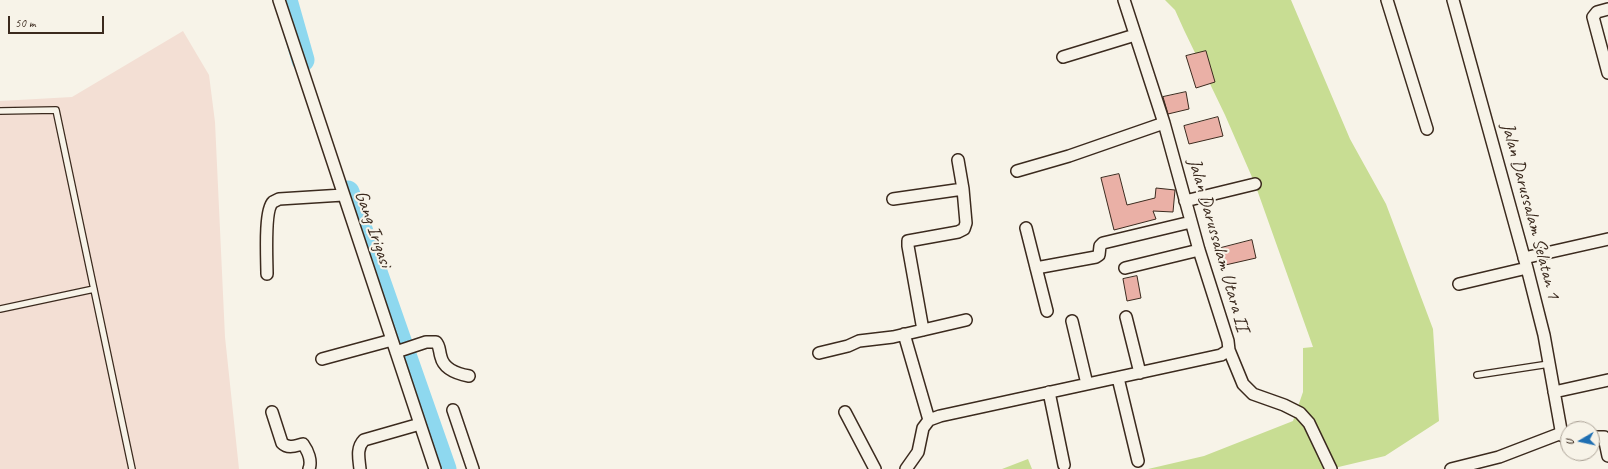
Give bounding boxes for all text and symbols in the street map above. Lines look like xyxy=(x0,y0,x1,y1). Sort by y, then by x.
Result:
scale bar xyxy=(10,8,106,34)
text: 50 m xyxy=(15,15,35,31)
street label: Jalan Darussalam Selatan 1 xyxy=(1496,120,1564,302)
street label: Jalan Darussalam Utara II xyxy=(1182,156,1254,334)
street label: Gang Irigasi xyxy=(349,188,397,270)
north arrow xyxy=(1560,421,1600,461)
text: U xyxy=(1562,439,1576,446)

